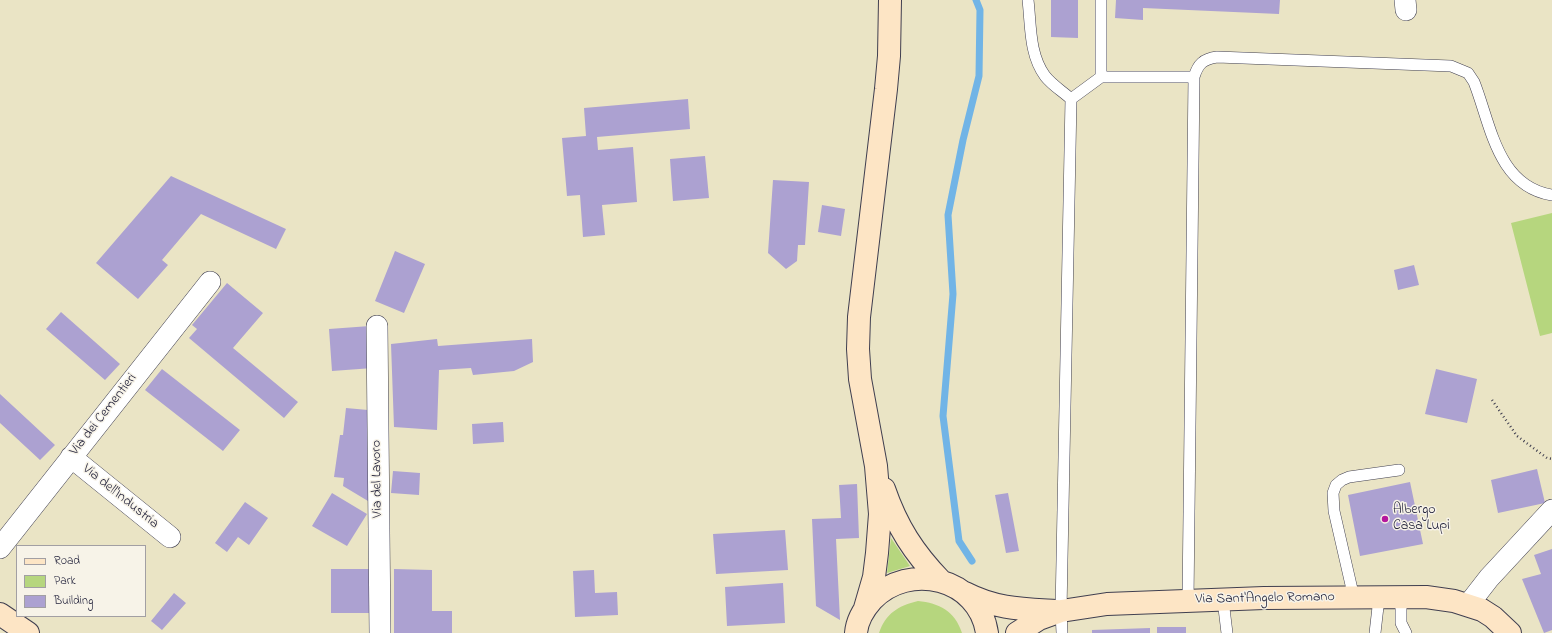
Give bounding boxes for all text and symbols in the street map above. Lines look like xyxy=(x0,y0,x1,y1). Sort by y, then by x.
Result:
street label: Via dei Cementieri xyxy=(67,371,141,459)
street label: Via del Lavoro xyxy=(369,440,387,518)
street label: Via dell'Industria xyxy=(78,461,162,533)
place label: Albergo Casa Lupi xyxy=(1393,503,1450,536)
marker: Albergo Casa Lupi xyxy=(1380,514,1390,524)
legend xyxy=(16,545,146,617)
text: Road xyxy=(54,552,80,570)
text: Park xyxy=(54,572,76,590)
street label: Via Sant'Angelo Romano xyxy=(1195,589,1335,609)
text: Building xyxy=(54,592,93,610)

